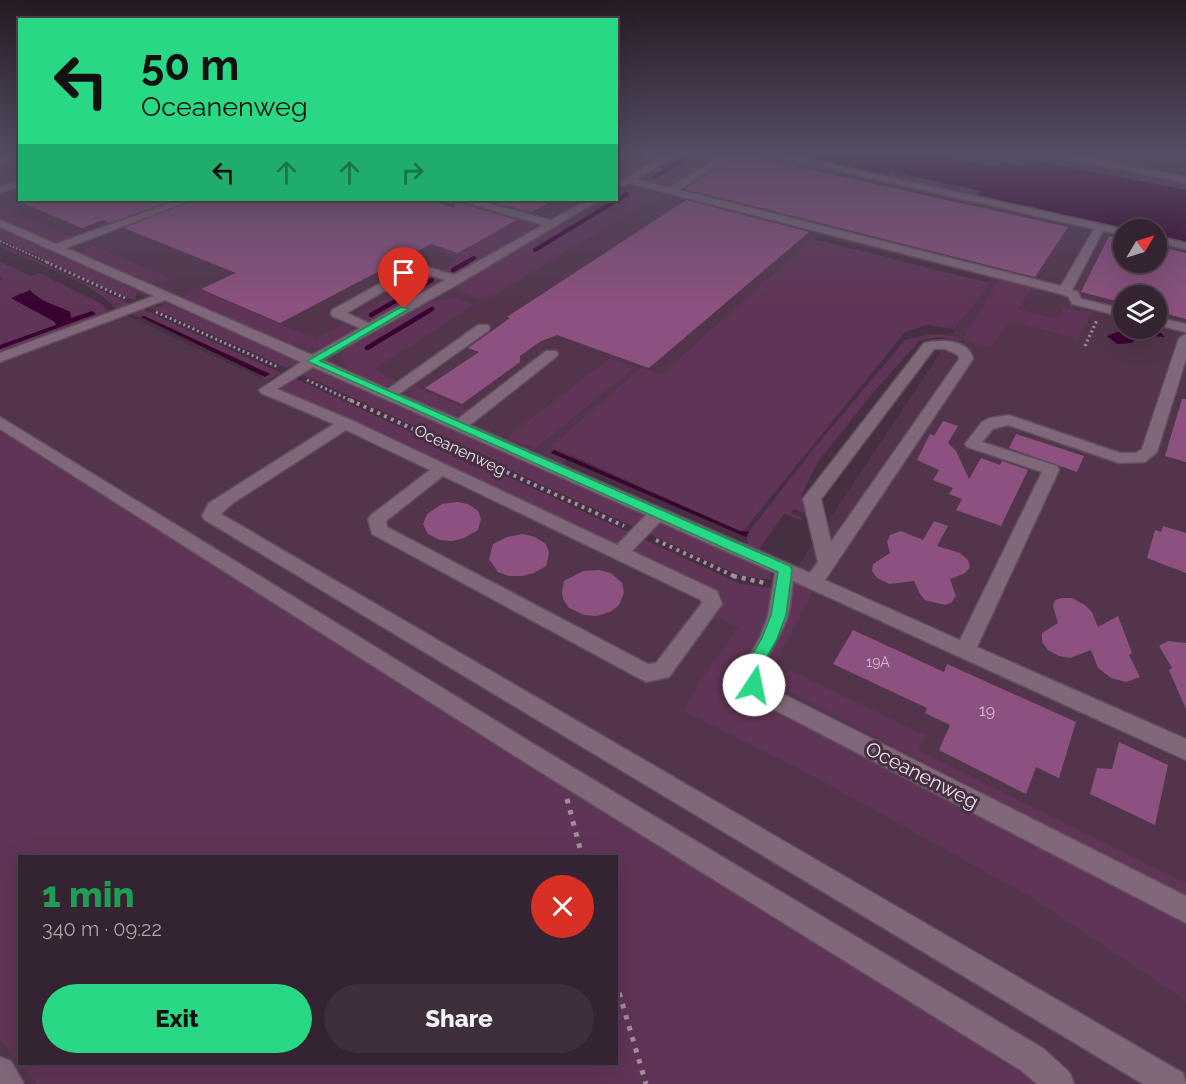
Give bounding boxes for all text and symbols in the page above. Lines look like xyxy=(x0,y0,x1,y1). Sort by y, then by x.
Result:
text: 50 m xyxy=(141,41,239,90)
icon: left xyxy=(42,42,120,120)
text: Oceanenweg xyxy=(141,91,308,122)
icon: left xyxy=(207,156,240,189)
icon: ahead xyxy=(270,156,303,189)
icon: ahead xyxy=(333,156,366,189)
icon: right xyxy=(396,156,429,189)
north arrow xyxy=(1113,219,1167,273)
map controls xyxy=(1113,219,1167,339)
pin xyxy=(378,247,429,309)
icon: arrive xyxy=(387,256,420,289)
button: layers xyxy=(1113,285,1167,339)
street label: Oceanenweg xyxy=(411,421,509,479)
position arrow xyxy=(722,653,786,717)
house number: 19A xyxy=(866,654,890,670)
house number: 19 xyxy=(979,701,995,720)
street label: Oceanenweg xyxy=(862,736,982,814)
text: 1 min xyxy=(42,873,134,915)
button: close xyxy=(531,875,594,938)
text: 340 m · 09:22 xyxy=(42,917,162,941)
button: Exit xyxy=(42,984,312,1053)
button: Share xyxy=(324,984,594,1053)

